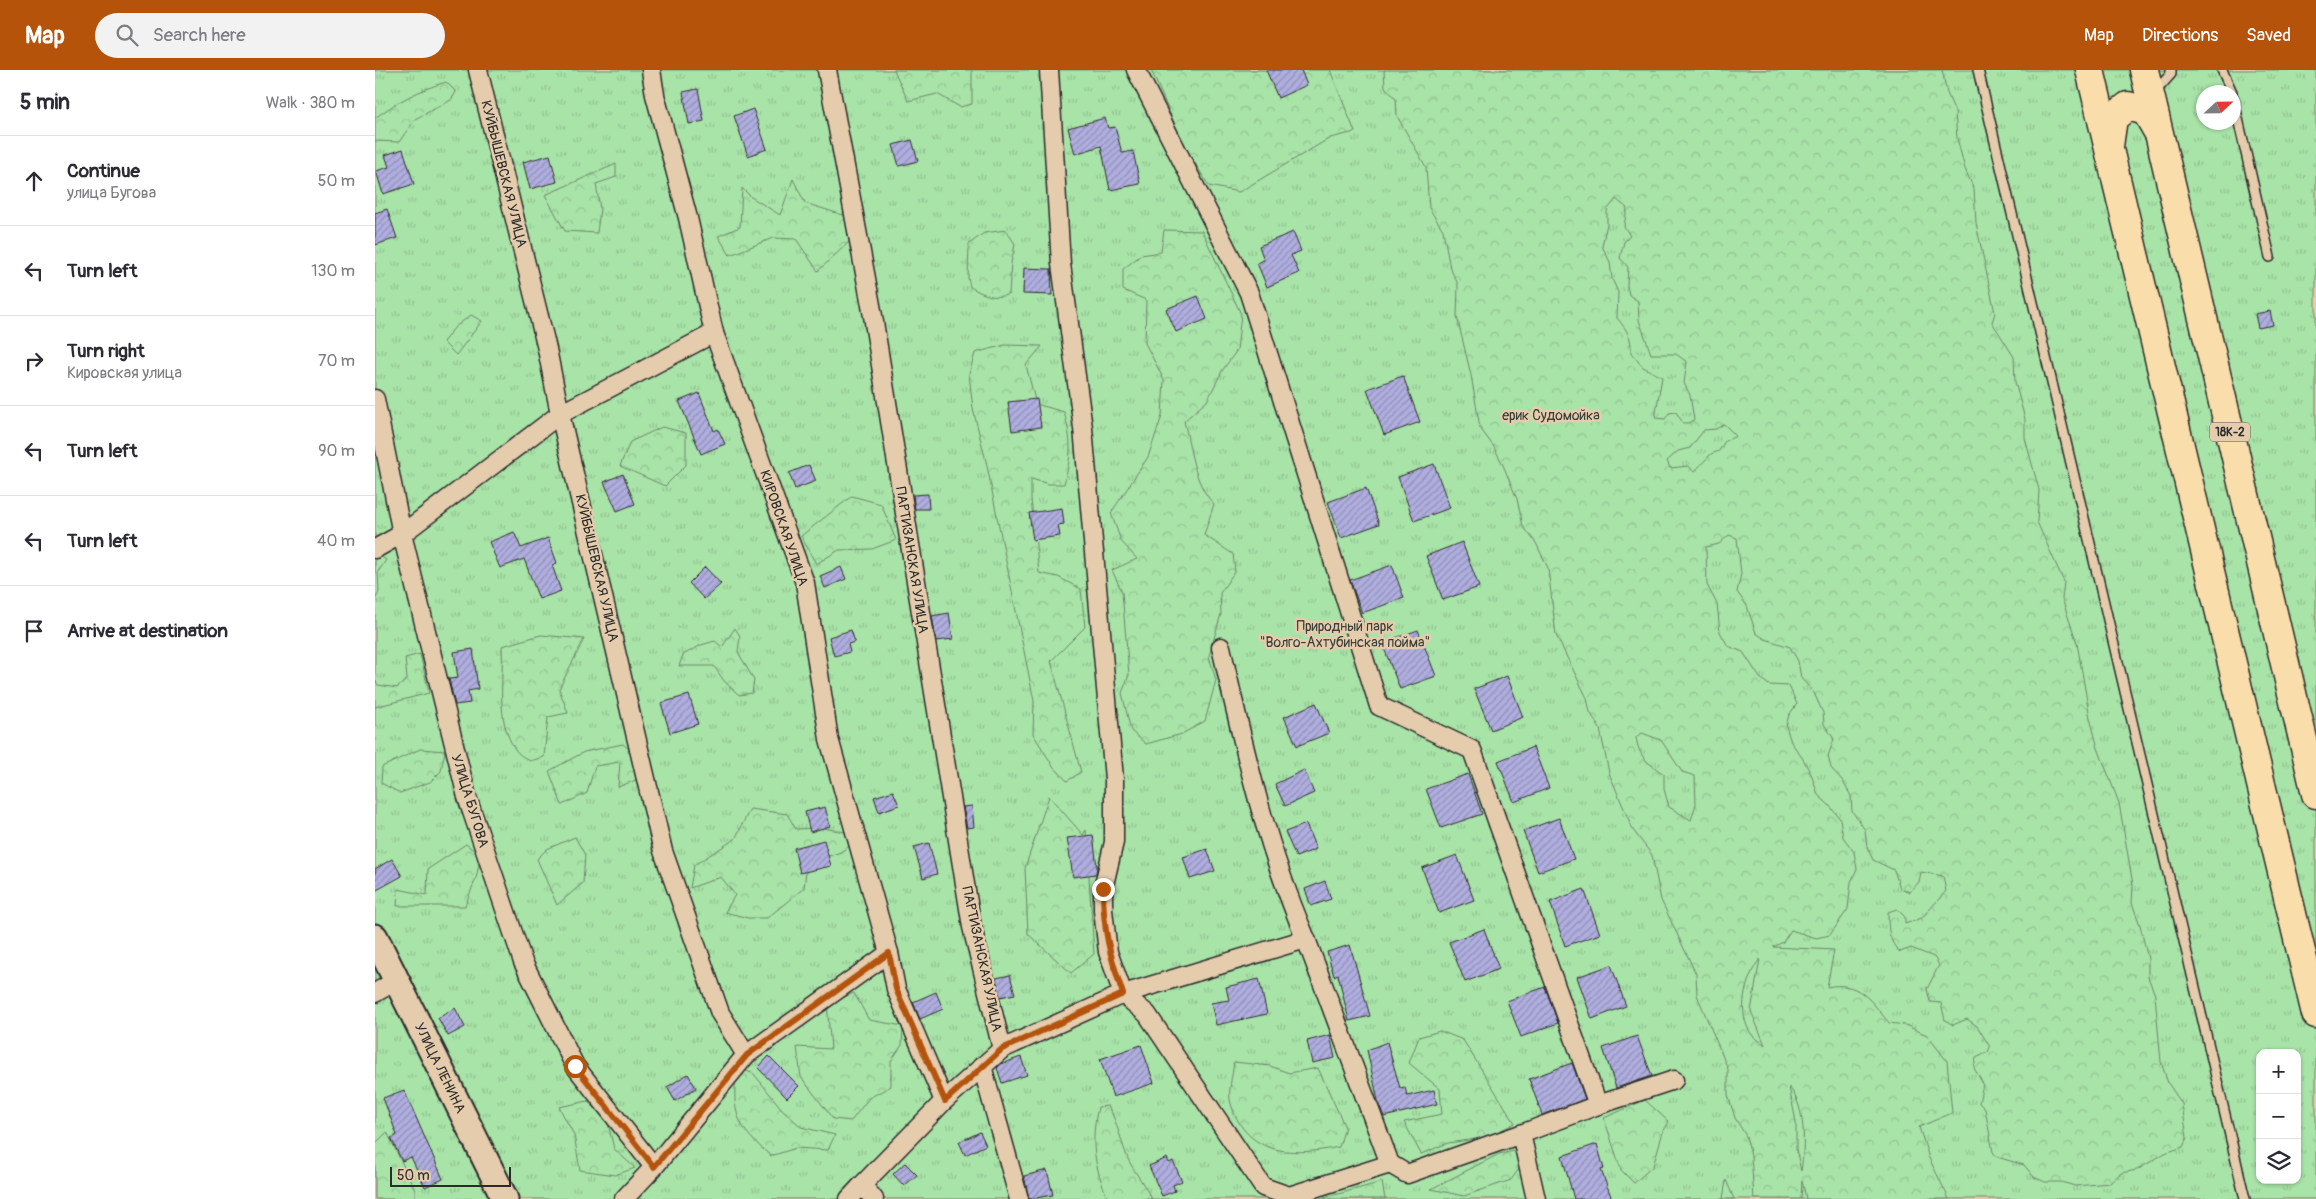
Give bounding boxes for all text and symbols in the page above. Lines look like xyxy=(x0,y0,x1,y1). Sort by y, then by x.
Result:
search box xyxy=(95,13,445,58)
text: Map xyxy=(25,21,65,50)
icon: search xyxy=(113,21,141,49)
text: Search here xyxy=(153,23,246,47)
text: Map xyxy=(2084,24,2114,47)
text: Directions xyxy=(2142,24,2218,47)
text: Saved xyxy=(2246,24,2291,47)
north arrow xyxy=(2196,85,2241,130)
text: 5 min xyxy=(20,89,70,116)
text: Walk · 380 m xyxy=(266,93,355,113)
street label: КУЙБЫШЕВСКАЯ УЛИЦА xyxy=(477,99,531,249)
text: Continue xyxy=(67,159,140,183)
icon: ahead xyxy=(20,167,48,195)
text: 50 m xyxy=(318,171,355,191)
text: улица Бугова xyxy=(67,183,156,203)
icon: left xyxy=(20,257,48,285)
text: Turn left xyxy=(67,259,137,283)
text: 130 m xyxy=(311,261,355,281)
text: Turn right xyxy=(67,339,145,363)
icon: right xyxy=(20,347,48,375)
text: 70 m xyxy=(318,351,355,371)
text: Кировская улица xyxy=(67,363,182,383)
park label: ерик Судомойка xyxy=(1502,407,1600,424)
road number: 18К-2 xyxy=(2210,422,2250,442)
icon: left xyxy=(20,437,48,465)
text: Turn left xyxy=(67,439,137,463)
text: 90 m xyxy=(318,441,355,461)
street label: КИРОВСКАЯ УЛИЦА xyxy=(756,468,812,588)
street label: ПАРТИЗАНСКАЯ УЛИЦА xyxy=(892,486,932,634)
street label: КУЙБЫШЕВСКАЯ УЛИЦА xyxy=(572,492,622,644)
icon: left xyxy=(20,527,48,555)
text: Turn left xyxy=(67,529,137,553)
text: 40 m xyxy=(317,531,355,551)
icon: arrive xyxy=(20,617,48,645)
park label: Природный парк "Волго-Ахтубинская пойма" xyxy=(1260,618,1430,651)
text: Arrive at destination xyxy=(67,619,228,643)
street label: УЛИЦА БУГОВА xyxy=(448,752,492,850)
route end xyxy=(1092,878,1115,901)
street label: ПАРТИЗАНСКАЯ УЛИЦА xyxy=(958,885,1006,1033)
street label: УЛИЦА ЛЕНИНА xyxy=(411,1020,469,1116)
map controls xyxy=(2256,1049,2301,1184)
button: + xyxy=(2256,1049,2301,1094)
route start xyxy=(564,1055,587,1078)
button: − xyxy=(2256,1094,2301,1139)
button: layers xyxy=(2256,1139,2301,1184)
scale bar xyxy=(390,1164,511,1187)
text: 50 m xyxy=(397,1167,430,1184)

